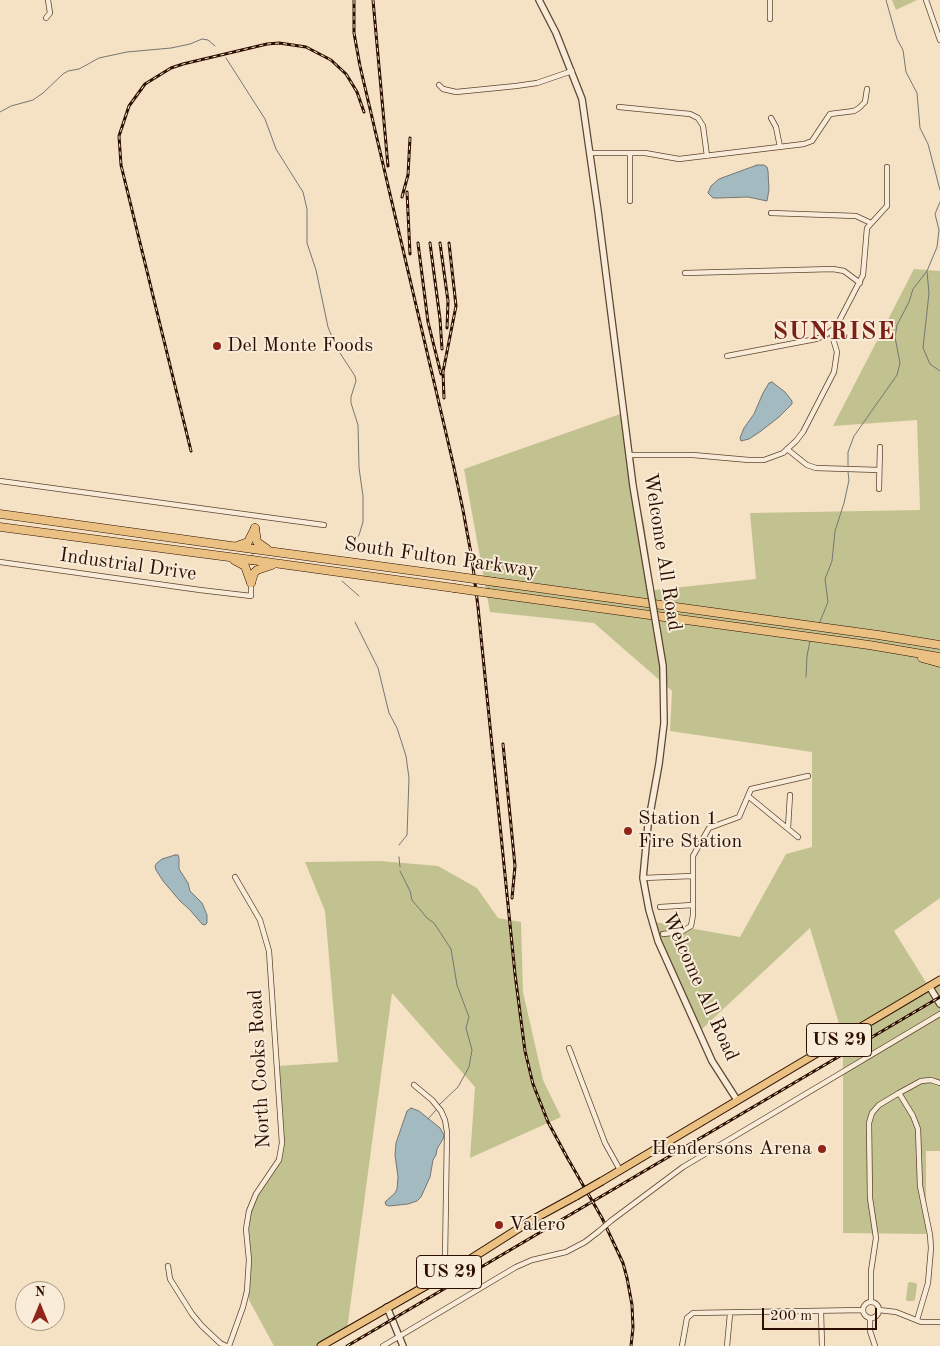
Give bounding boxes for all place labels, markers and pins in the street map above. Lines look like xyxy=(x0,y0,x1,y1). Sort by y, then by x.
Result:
place label: Del Monte Foods xyxy=(227,334,373,358)
marker: Del Monte Foods xyxy=(211,340,223,352)
place label: Station 1 Fire Station xyxy=(638,807,742,854)
marker: Station 1 Fire Station xyxy=(622,825,634,837)
place label: Hendersons Arena xyxy=(651,1137,812,1161)
marker: Hendersons Arena xyxy=(816,1143,828,1155)
place label: Valero xyxy=(509,1213,565,1237)
marker: Valero xyxy=(493,1219,505,1231)

